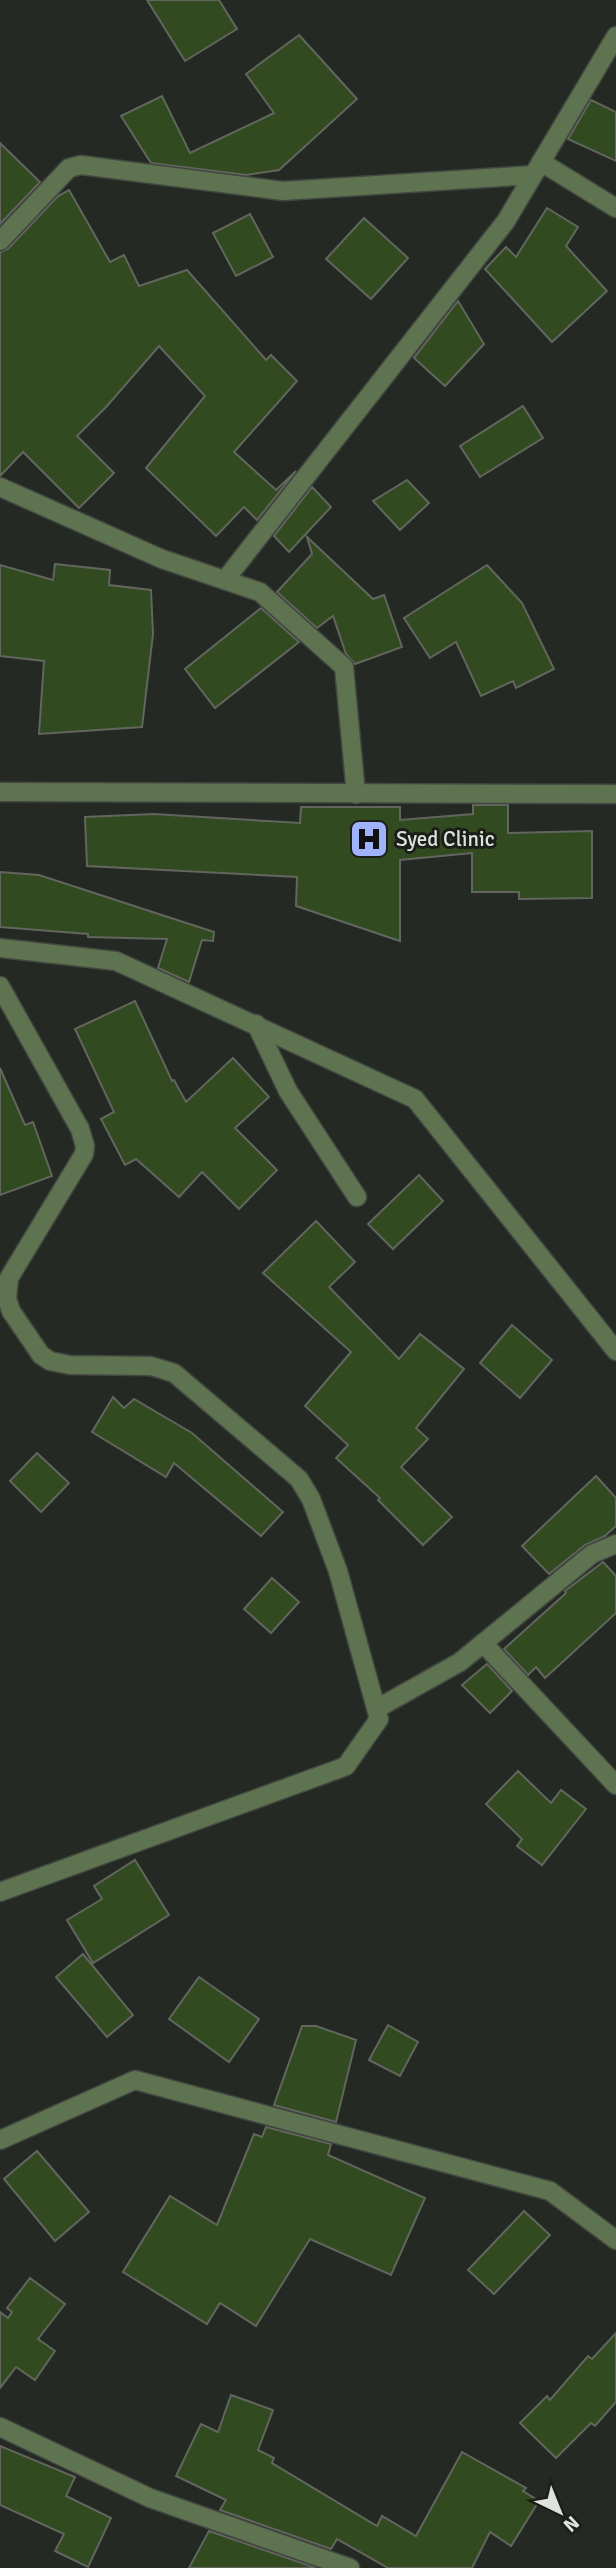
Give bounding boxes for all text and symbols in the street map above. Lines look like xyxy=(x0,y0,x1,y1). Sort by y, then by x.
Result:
hospital icon: Syed Clinic xyxy=(348,818,390,860)
place label: Syed Clinic xyxy=(396,826,495,852)
north arrow xyxy=(525,2477,595,2547)
text: N xyxy=(558,2510,584,2537)

